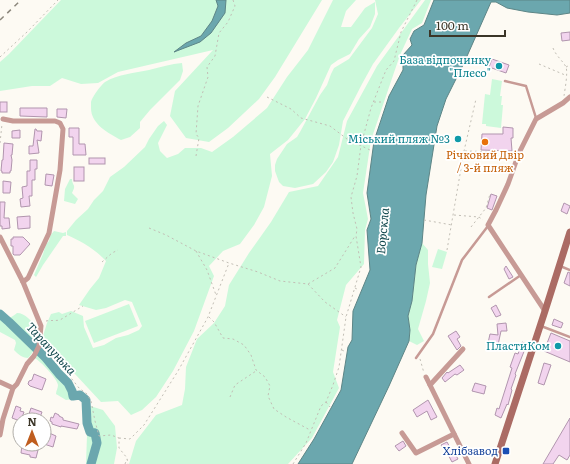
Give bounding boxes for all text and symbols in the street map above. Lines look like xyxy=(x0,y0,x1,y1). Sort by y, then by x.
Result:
scale bar xyxy=(430,12,505,38)
text: 100 m xyxy=(436,16,469,34)
place label: База відпочинку "Плесо" xyxy=(399,51,492,80)
marker: База відпочинку "Плесо" xyxy=(494,61,504,71)
place label: Міський пляж №3 xyxy=(348,130,450,146)
marker: Міський пляж №3 xyxy=(453,134,463,144)
marker: Річковий Двір / 3-й пляж xyxy=(480,137,490,147)
place label: Річковий Двір / 3-й пляж xyxy=(446,146,524,175)
water label: Ворскла xyxy=(371,207,393,255)
water label: Тарапунька xyxy=(23,318,81,379)
place label: ПластиКом xyxy=(486,337,550,353)
marker: ПластиКом xyxy=(553,341,563,351)
north arrow xyxy=(12,412,52,452)
text: N xyxy=(27,413,37,429)
place label: Хлібзавод xyxy=(443,442,498,458)
marker: Хлібзавод xyxy=(501,446,511,456)

